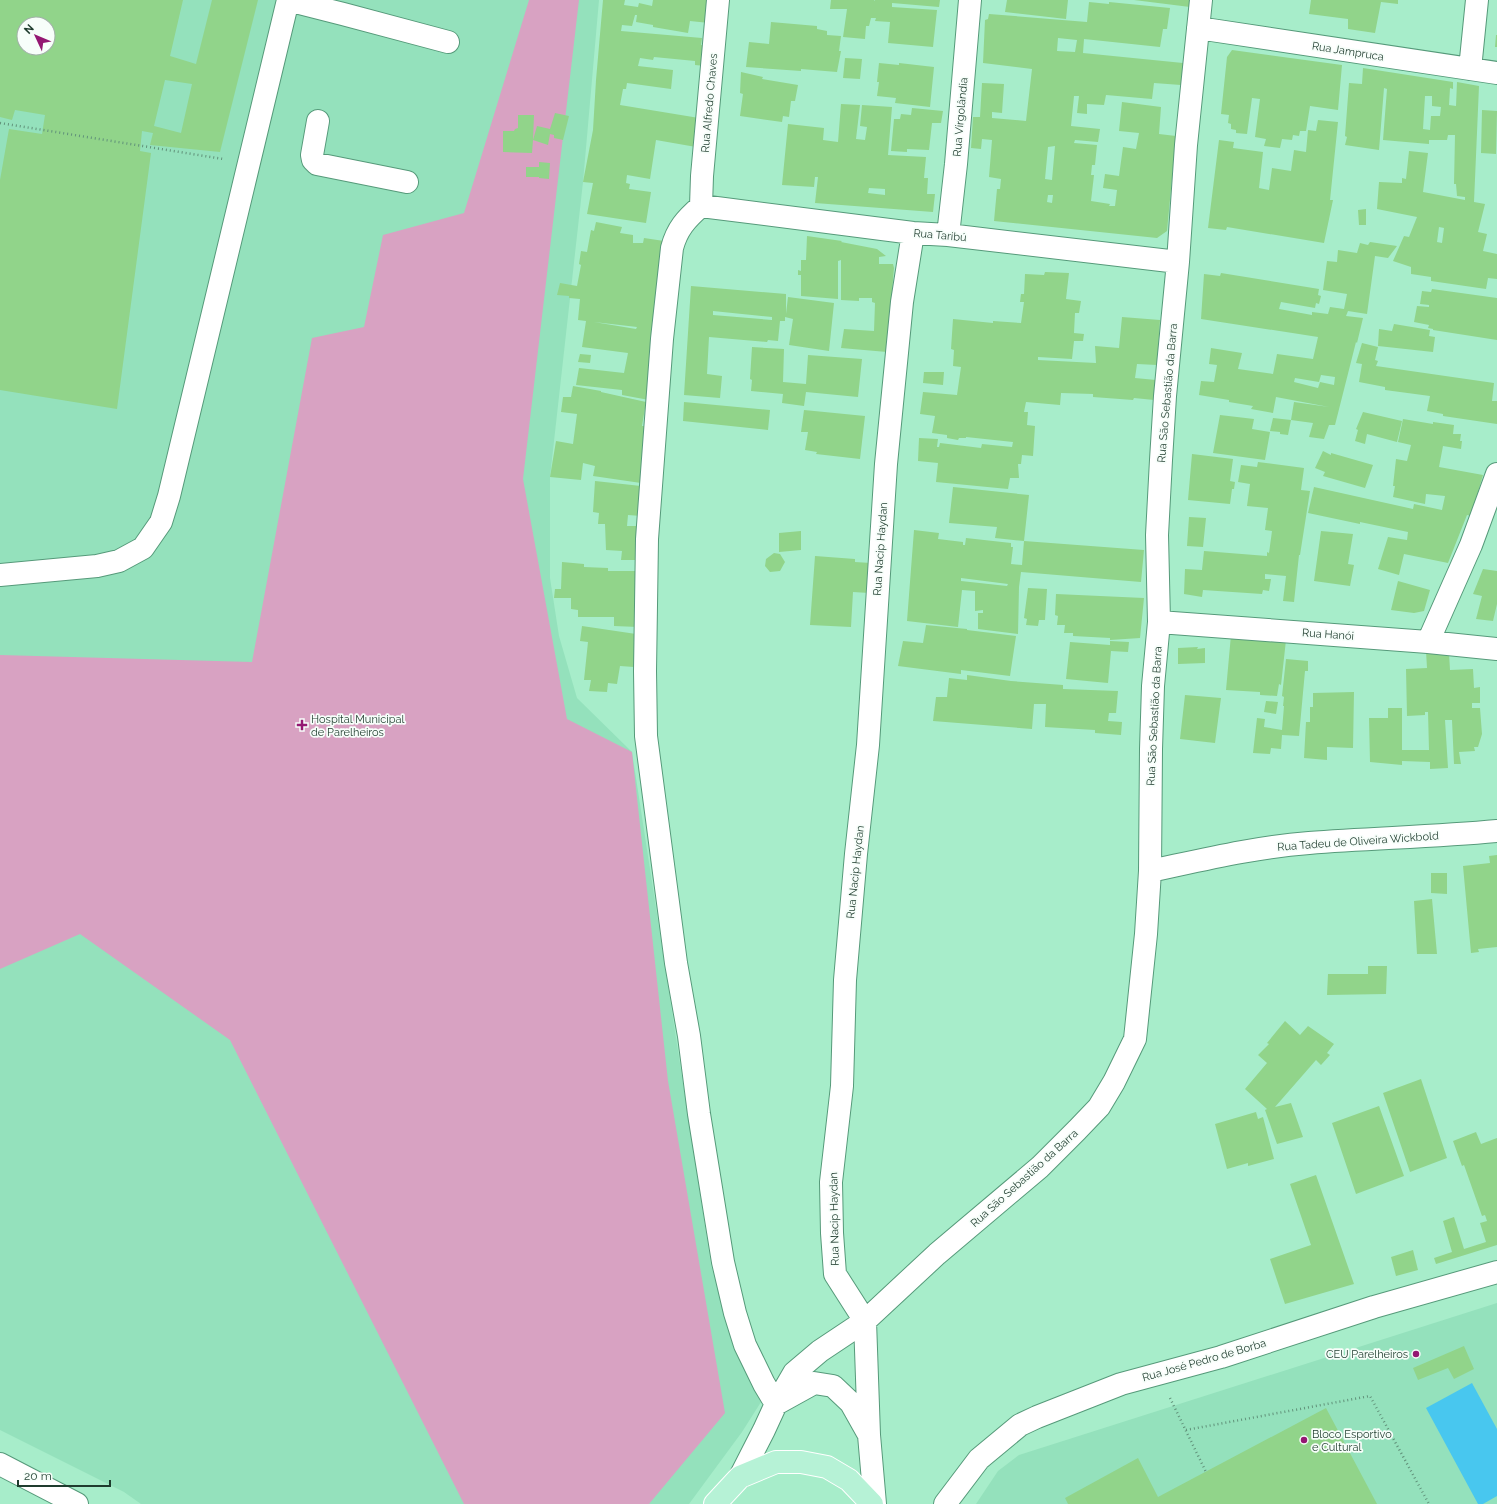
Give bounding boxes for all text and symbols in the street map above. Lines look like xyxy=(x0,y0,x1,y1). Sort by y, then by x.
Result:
north arrow xyxy=(16,16,56,56)
text: N xyxy=(22,22,37,37)
street label: Rua Jampruca xyxy=(1311,39,1385,64)
street label: Rua Alfredo Chaves xyxy=(699,53,720,153)
street label: Rua Virgolândia xyxy=(951,77,970,157)
street label: Rua Taribú xyxy=(913,227,967,244)
street label: Rua São Sebastião da Barra xyxy=(1155,323,1180,463)
street label: Rua Nacip Haydan xyxy=(871,502,890,596)
street label: Rua Hanói xyxy=(1302,626,1354,643)
street label: Rua São Sebastião da Barra xyxy=(1144,646,1165,786)
place label: Hospital Municipal de Parelheiros xyxy=(311,713,404,739)
marker: Hospital Municipal de Parelheiros xyxy=(296,719,308,731)
street label: Rua Nacip Haydan xyxy=(844,825,867,919)
street label: Rua Tadeu de Oliveira Wickbold xyxy=(1277,829,1439,854)
street label: Rua São Sebastião da Barra xyxy=(968,1127,1081,1230)
street label: Rua Nacip Haydan xyxy=(827,1172,842,1266)
street label: Rua José Pedro de Borba xyxy=(1141,1337,1268,1384)
place label: CEU Parelheiros xyxy=(1326,1348,1408,1361)
marker: CEU Parelheiros xyxy=(1411,1349,1421,1359)
place label: Bloco Esportivo e Cultural xyxy=(1312,1428,1392,1454)
marker: Bloco Esportivo e Cultural xyxy=(1299,1435,1309,1445)
scale bar xyxy=(18,1462,110,1488)
text: 20 m xyxy=(24,1469,52,1483)

